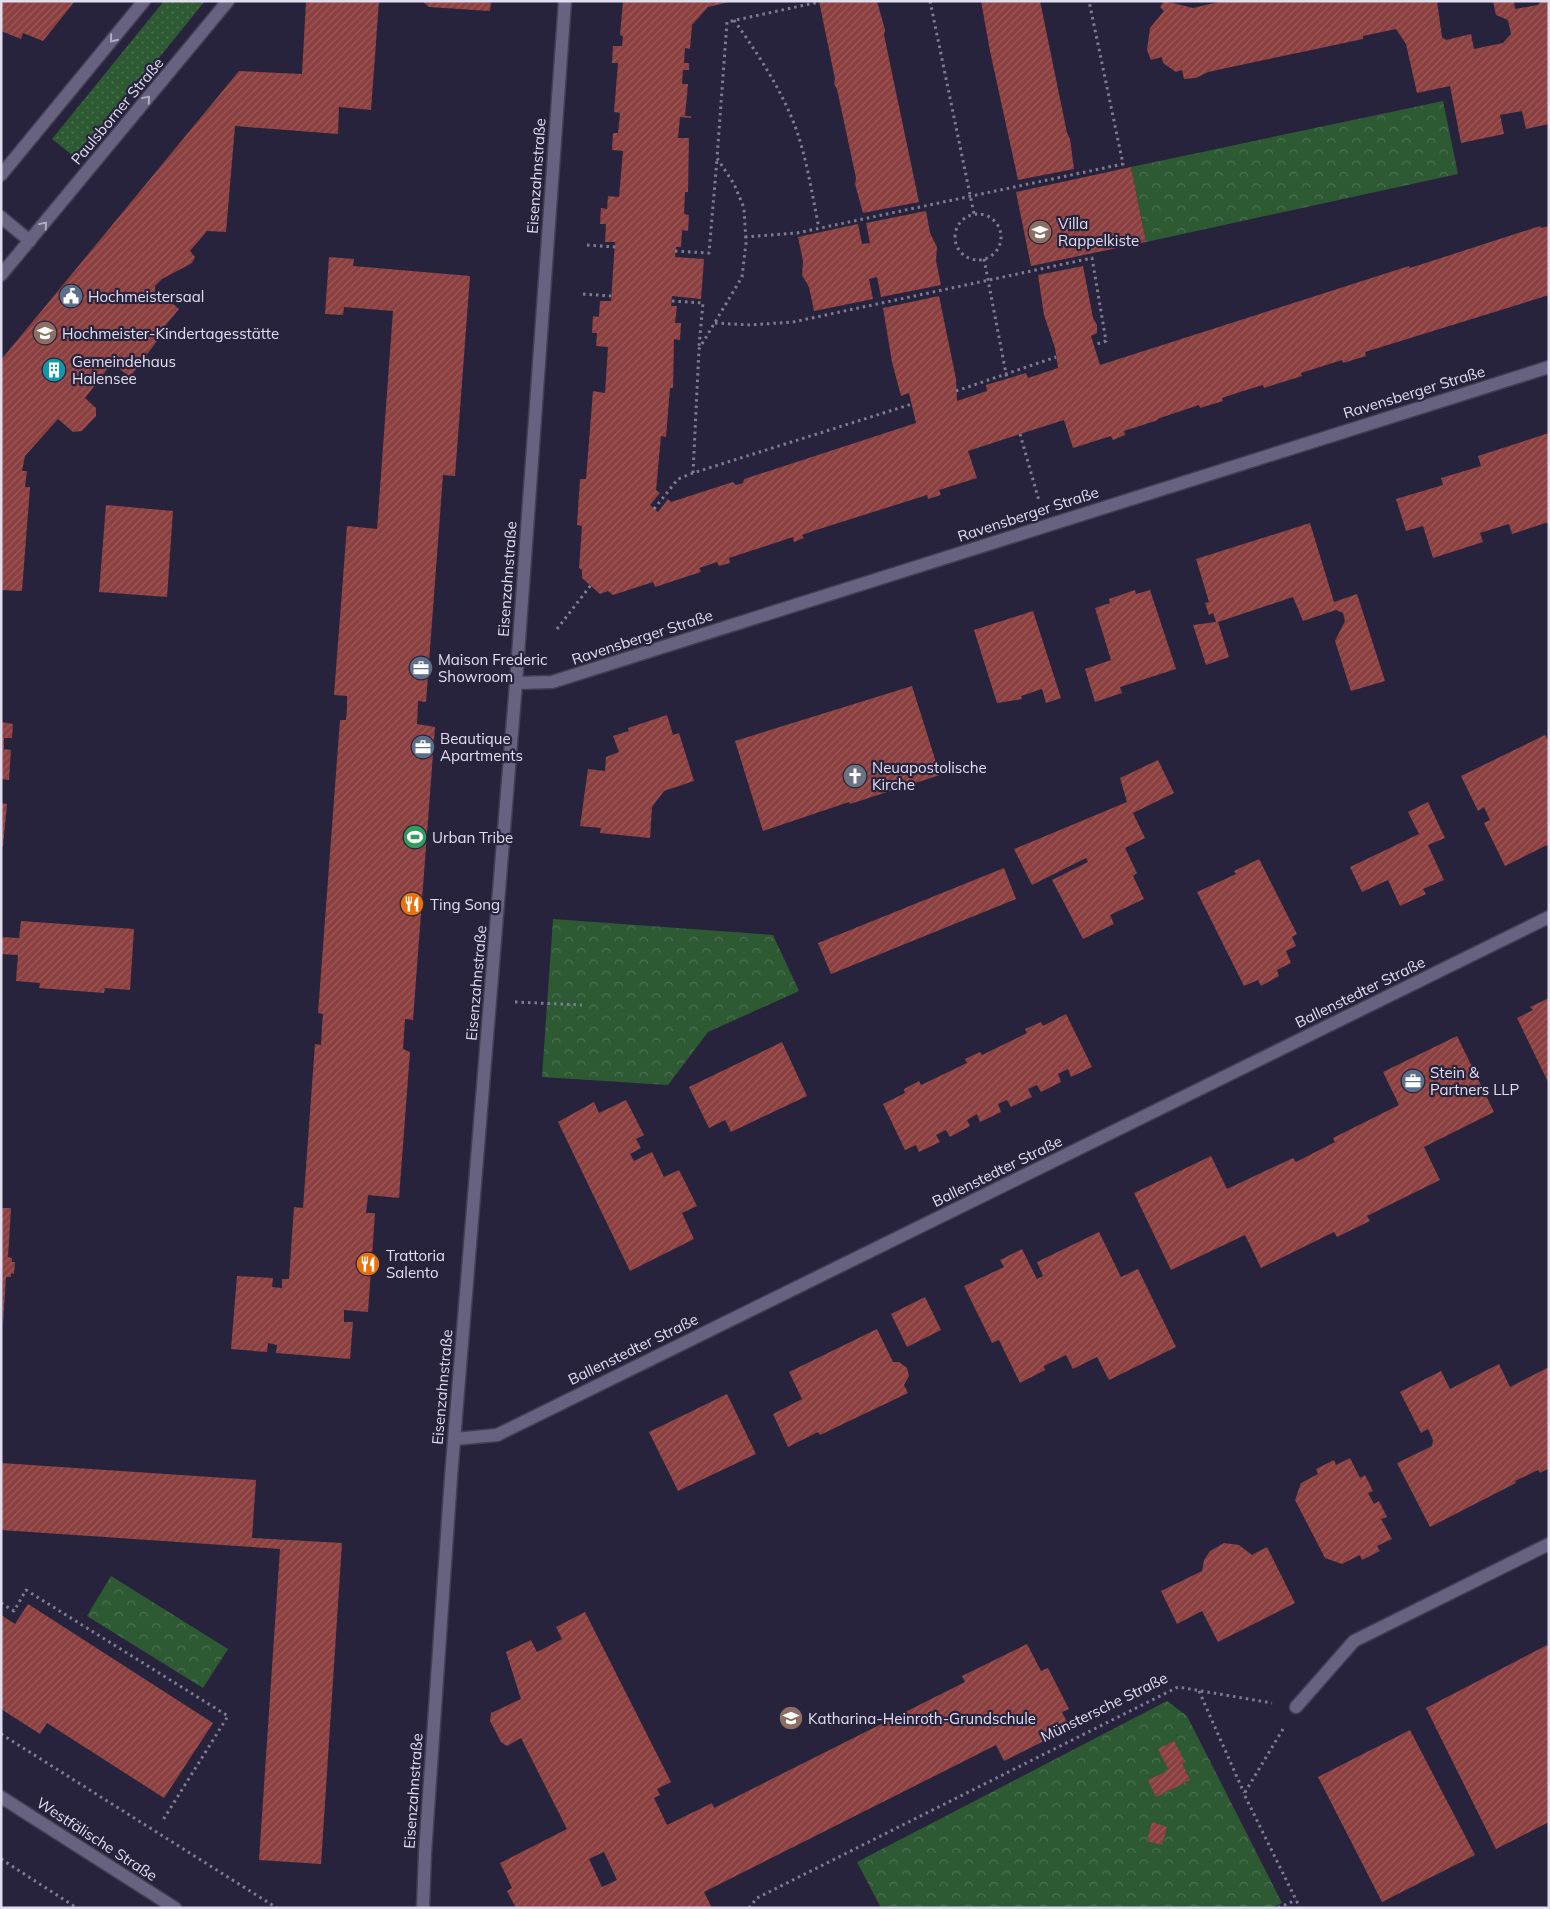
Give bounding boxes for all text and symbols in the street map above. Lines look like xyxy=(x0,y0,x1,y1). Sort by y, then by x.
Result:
one-way arrow xyxy=(111,33,119,42)
street label: Paulsborner Straße xyxy=(67,54,167,168)
one-way arrow xyxy=(142,96,151,105)
street label: Eisenzahnstraße xyxy=(522,118,550,234)
place label: Villa Rappelkiste xyxy=(1058,214,1139,250)
school or university icon: Villa Rappelkiste xyxy=(1027,219,1053,245)
one-way arrow xyxy=(38,221,47,230)
public building icon: Hochmeistersaal xyxy=(58,283,84,309)
place label: Hochmeistersaal xyxy=(88,287,204,306)
school or university icon: Hochmeister-Kindertagesstätte xyxy=(32,320,58,346)
place label: Hochmeister-Kindertagesstätte xyxy=(62,324,279,343)
place label: Gemeindehaus Halensee xyxy=(72,352,176,388)
building icon: Gemeindehaus Halensee xyxy=(41,357,67,383)
street label: Ravensberger Straße xyxy=(1341,361,1487,423)
street label: Ravensberger Straße xyxy=(955,482,1101,546)
street label: Eisenzahnstraße xyxy=(493,521,521,637)
street label: Ravensberger Straße xyxy=(569,605,715,669)
place label: Maison Frederic Showroom xyxy=(438,650,548,686)
office icon: Maison Frederic Showroom xyxy=(408,655,434,681)
place label: Beautique Apartments xyxy=(440,729,523,765)
office icon: Beautique Apartments xyxy=(410,734,436,760)
place label: Neuapostolische Kirche xyxy=(872,758,987,794)
church icon: Neuapostolische Kirche xyxy=(842,763,868,789)
sports icon: Urban Tribe xyxy=(402,824,428,850)
place label: Urban Tribe xyxy=(432,828,513,847)
restaurant icon: Ting Song xyxy=(399,891,425,917)
place label: Ting Song xyxy=(430,895,500,914)
street label: Eisenzahnstraße xyxy=(461,925,491,1041)
street label: Ballenstedter Straße xyxy=(1292,952,1428,1032)
place label: Stein & Partners LLP xyxy=(1430,1063,1520,1099)
office icon: Stein & Partners LLP xyxy=(1400,1068,1426,1094)
street label: Ballenstedter Straße xyxy=(929,1131,1065,1211)
place label: Trattoria Salento xyxy=(386,1246,445,1282)
restaurant icon: Trattoria Salento xyxy=(355,1251,381,1277)
street label: Ballenstedter Straße xyxy=(565,1309,701,1389)
street label: Eisenzahnstraße xyxy=(427,1329,457,1445)
street label: Münstersche Straße xyxy=(1037,1668,1171,1746)
school or university icon: Katharina-Heinroth-Grundschule xyxy=(778,1705,804,1731)
place label: Katharina-Heinroth-Grundschule xyxy=(808,1709,1036,1728)
street label: Eisenzahnstraße xyxy=(399,1733,427,1849)
street label: Westfälische Straße xyxy=(33,1793,161,1885)

